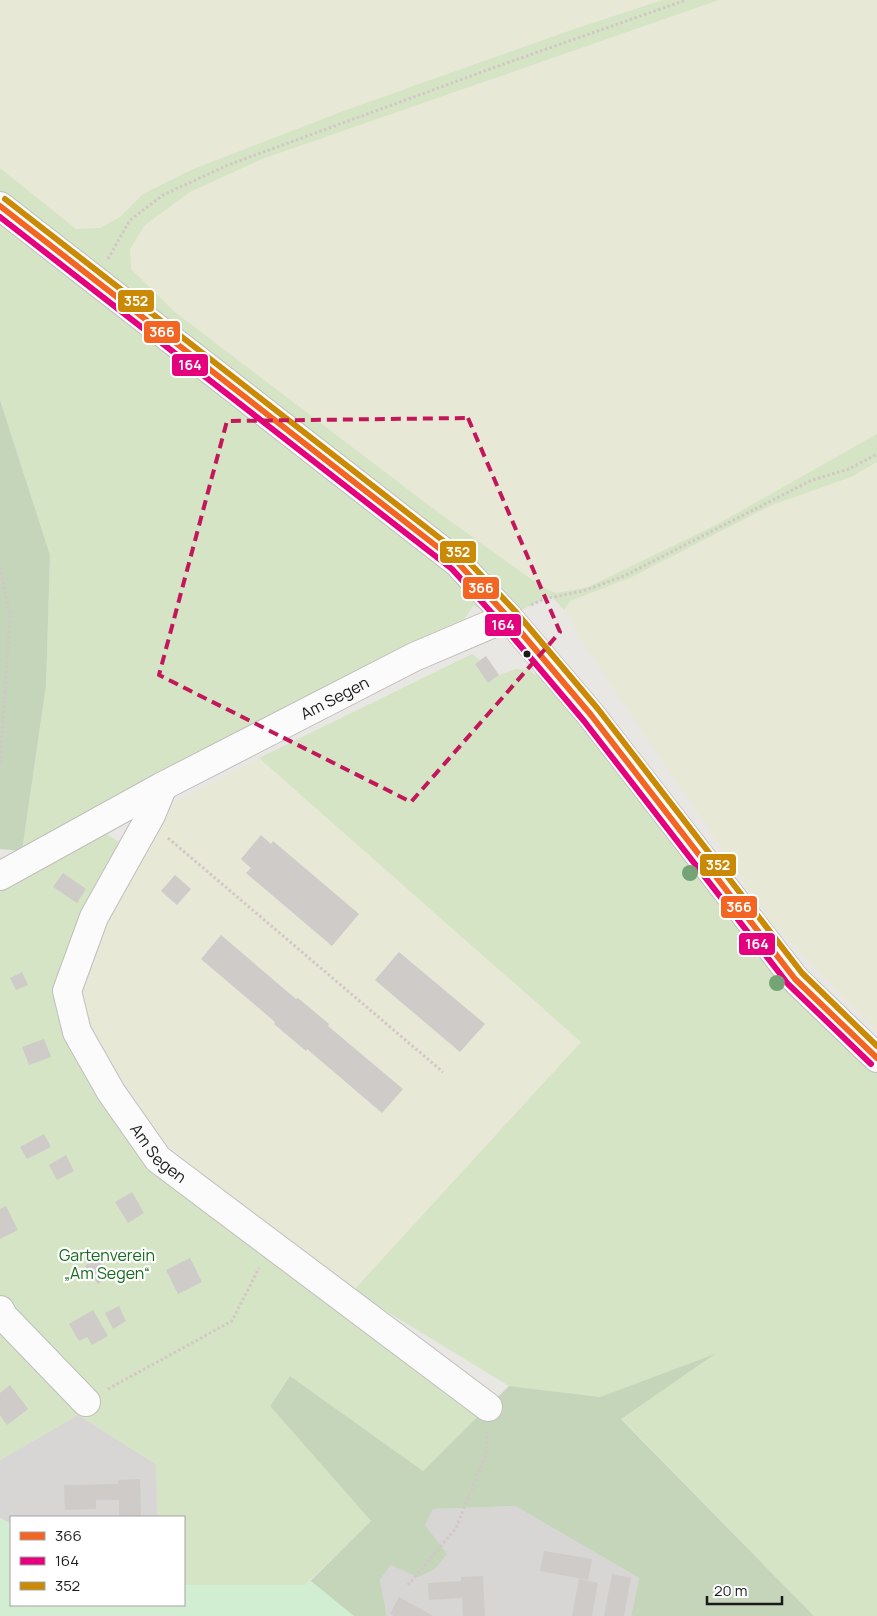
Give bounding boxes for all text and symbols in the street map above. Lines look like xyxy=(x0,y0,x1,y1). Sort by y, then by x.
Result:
line badge: 352 xyxy=(117,289,155,313)
text: 352 xyxy=(124,291,148,310)
line badge: 366 xyxy=(143,320,181,344)
text: 366 xyxy=(149,322,175,341)
line badge: 164 xyxy=(171,353,209,377)
text: 164 xyxy=(178,355,202,374)
line badge: 352 xyxy=(439,540,477,564)
text: 352 xyxy=(446,542,470,561)
line badge: 366 xyxy=(462,576,500,600)
text: 366 xyxy=(468,578,494,597)
line badge: 164 xyxy=(484,613,522,637)
text: 164 xyxy=(491,615,515,634)
unlabelled marker xyxy=(522,649,532,659)
street label: Am Segen xyxy=(296,671,373,725)
line badge: 352 xyxy=(699,853,737,877)
text: 352 xyxy=(706,855,730,874)
line badge: 366 xyxy=(720,895,758,919)
text: 366 xyxy=(726,897,752,916)
line badge: 164 xyxy=(738,932,776,956)
text: 164 xyxy=(745,934,769,953)
street label: Am Segen xyxy=(125,1119,191,1188)
park label: Gartenverein „Am Segen“ xyxy=(59,1244,155,1284)
legend xyxy=(10,1516,185,1606)
text: 366 xyxy=(55,1525,82,1546)
text: 164 xyxy=(55,1550,79,1571)
scale bar xyxy=(707,1574,782,1606)
text: 352 xyxy=(55,1575,80,1596)
text: 20 m xyxy=(714,1580,747,1601)

